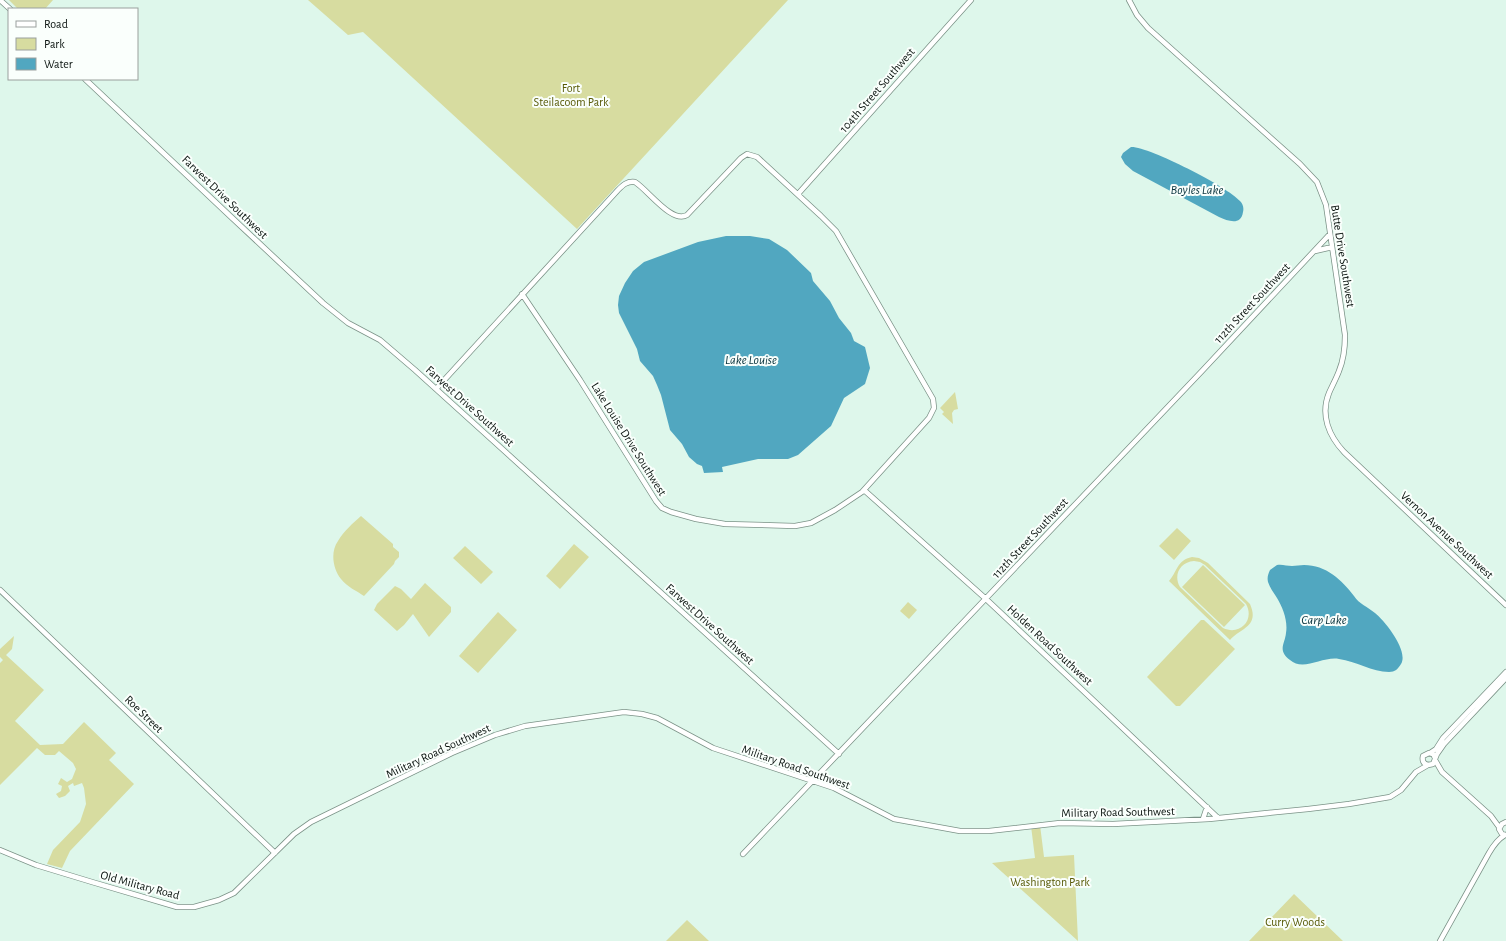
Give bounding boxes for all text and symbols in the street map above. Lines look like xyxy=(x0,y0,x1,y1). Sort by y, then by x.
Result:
legend xyxy=(8,8,138,80)
text: Road xyxy=(44,18,68,30)
text: Park xyxy=(44,38,65,50)
street label: 104th Street Southwest xyxy=(837,45,917,135)
text: Water xyxy=(44,58,73,70)
park label: Fort Steilacoom Park xyxy=(534,82,609,108)
street label: Farwest Drive Southwest xyxy=(180,153,270,241)
water label: Boyles Lake xyxy=(1171,184,1223,197)
street label: Butte Drive Southwest xyxy=(1329,204,1357,308)
street label: 112th Street Southwest xyxy=(1212,260,1292,345)
water label: Lake Louise xyxy=(725,354,777,367)
street label: Farwest Drive Southwest xyxy=(424,363,516,449)
street label: Lake Louise Drive Southwest xyxy=(589,380,669,498)
street label: Vernon Avenue Southwest xyxy=(1398,489,1496,581)
street label: 112th Street Southwest xyxy=(990,495,1070,580)
street label: Farwest Drive Southwest xyxy=(664,581,756,667)
street label: Holden Road Southwest xyxy=(1005,603,1095,688)
water label: Carp Lake xyxy=(1301,614,1347,627)
street label: Roe Street xyxy=(123,693,166,735)
street label: Military Road Southwest xyxy=(384,722,493,781)
street label: Military Road Southwest xyxy=(740,743,852,792)
street label: Military Road Southwest xyxy=(1061,805,1175,820)
street label: Old Military Road xyxy=(99,869,181,902)
park label: Washington Park xyxy=(1010,876,1090,888)
park label: Curry Woods xyxy=(1265,916,1325,929)

